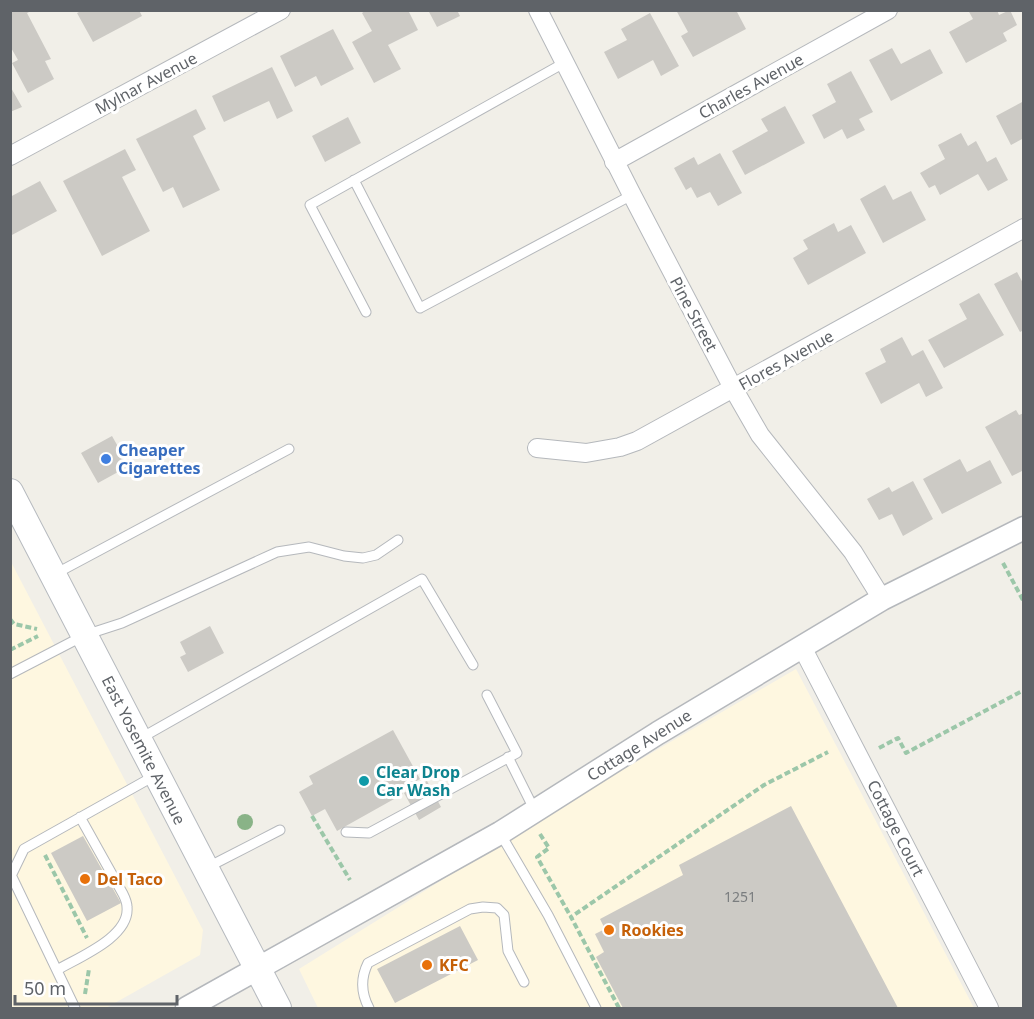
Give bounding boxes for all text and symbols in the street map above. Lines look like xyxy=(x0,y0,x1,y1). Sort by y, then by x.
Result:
street label: Mylnar Avenue xyxy=(91,47,201,119)
street label: Charles Avenue xyxy=(695,48,807,124)
street label: Pine Street xyxy=(665,273,723,355)
street label: Flores Avenue xyxy=(735,325,837,395)
place label: Cheaper Cigarettes xyxy=(118,439,201,479)
marker: Cheaper Cigarettes xyxy=(99,452,113,466)
street label: East Yosemite Avenue xyxy=(97,672,191,828)
street label: Cottage Avenue xyxy=(582,704,696,786)
place label: Clear Drop Car Wash xyxy=(376,761,460,801)
marker: Clear Drop Car Wash xyxy=(357,774,371,788)
street label: Cottage Court xyxy=(862,776,930,880)
place label: Del Taco xyxy=(97,868,163,890)
marker: Del Taco xyxy=(78,872,92,886)
house number: 1251 xyxy=(724,887,756,906)
place label: Rookies xyxy=(621,919,684,941)
marker: Rookies xyxy=(602,923,616,937)
place label: KFC xyxy=(439,954,469,976)
marker: KFC xyxy=(420,958,434,972)
scale bar xyxy=(15,968,177,1006)
text: 50 m xyxy=(24,976,66,1000)

